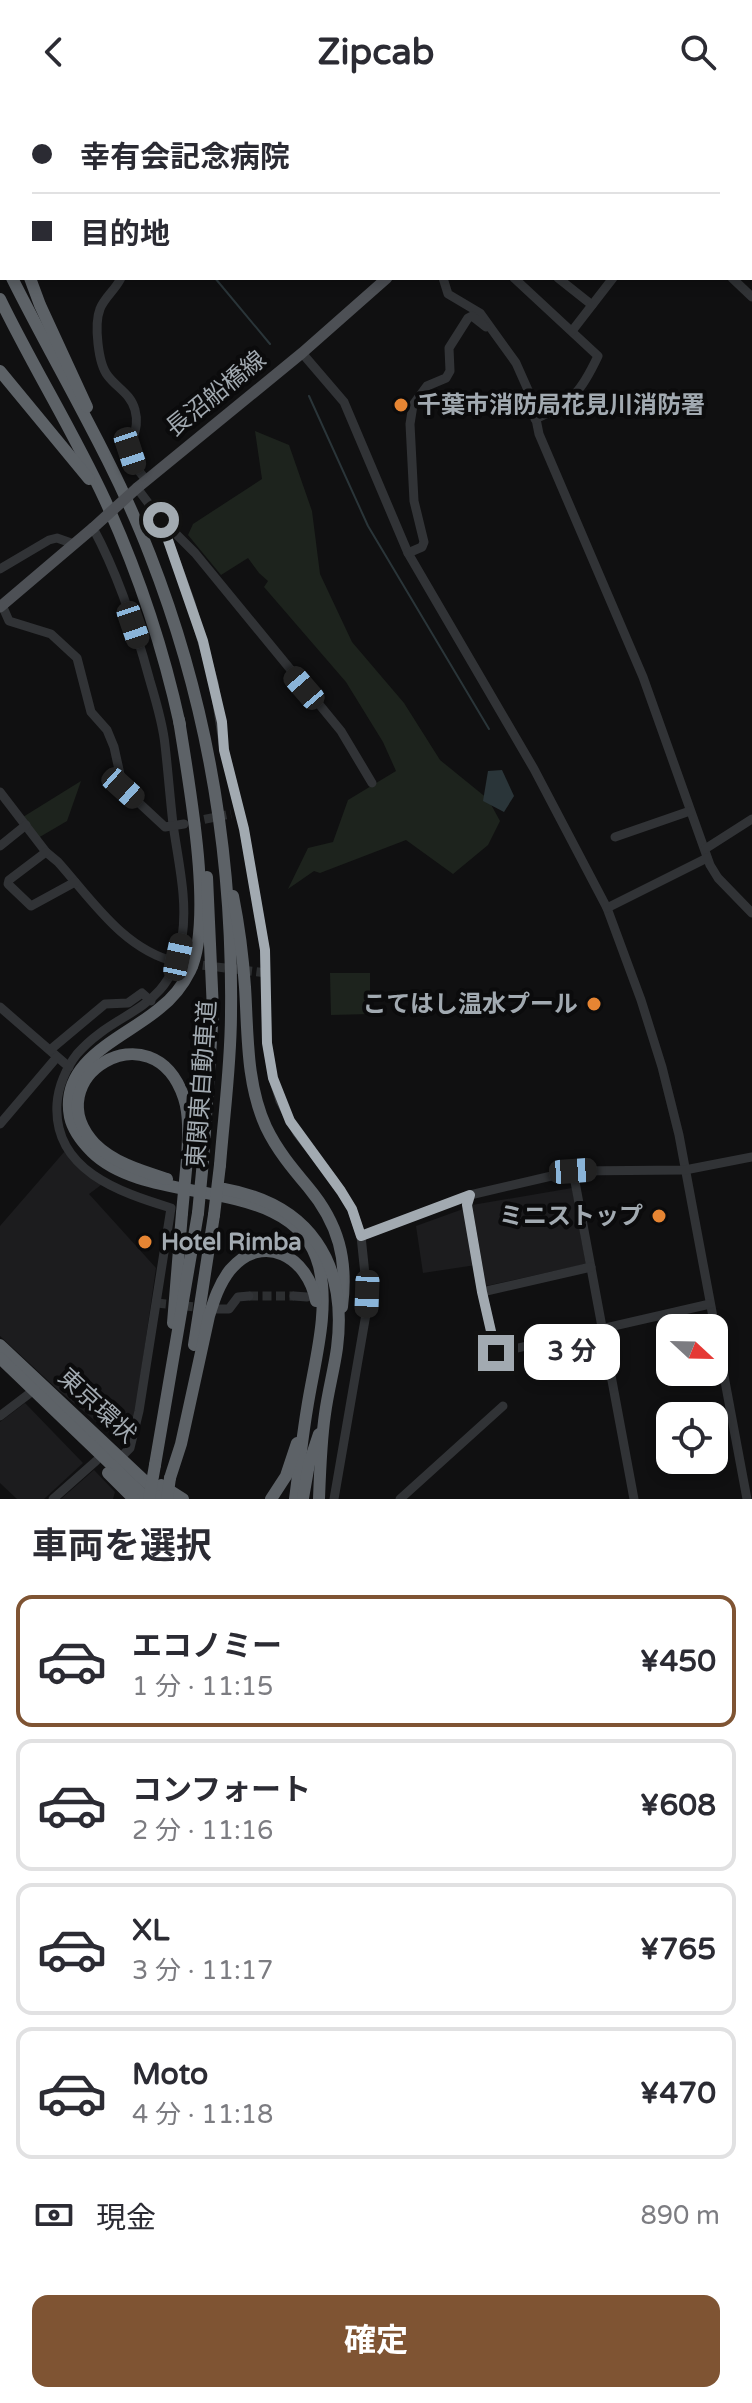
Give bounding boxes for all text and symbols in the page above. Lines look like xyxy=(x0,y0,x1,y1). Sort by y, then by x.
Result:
icon: back xyxy=(32,30,76,74)
icon: search xyxy=(676,30,720,74)
text: Zipcab xyxy=(318,31,434,74)
text: 幸有会記念病院 xyxy=(80,139,290,176)
text: 目的地 xyxy=(80,216,170,253)
street label: 長沼船橋線 xyxy=(160,345,272,443)
place label: 千葉市消防局花見川消防署 xyxy=(417,391,705,420)
marker: 千葉市消防局花見川消防署 xyxy=(392,396,410,414)
car xyxy=(111,424,149,478)
route start xyxy=(143,502,179,538)
car xyxy=(114,598,152,652)
car xyxy=(279,662,329,714)
car xyxy=(97,763,149,813)
car xyxy=(161,931,195,983)
place label: こてはし温水プール xyxy=(362,990,578,1019)
marker: こてはし温水プール xyxy=(585,995,603,1013)
street label: 東関東自動車道 xyxy=(182,999,222,1169)
car xyxy=(548,1157,598,1185)
place label: ミニストップ xyxy=(499,1202,643,1231)
marker: ミニストップ xyxy=(650,1207,668,1225)
place label: Hotel Rimba xyxy=(161,1228,302,1257)
marker: Hotel Rimba xyxy=(136,1233,154,1251)
car xyxy=(354,1270,380,1318)
north arrow xyxy=(656,1314,728,1386)
map controls xyxy=(656,1314,728,1474)
callout: 3 分 xyxy=(524,1325,620,1381)
route end xyxy=(478,1335,514,1371)
text: 3 分 xyxy=(547,1336,597,1367)
street label: 東京環状 xyxy=(52,1363,142,1449)
button: locate xyxy=(656,1402,728,1474)
text: 車両を選択 xyxy=(32,1525,212,1568)
icon: car xyxy=(36,1625,108,1697)
text: エコノミー xyxy=(132,1628,282,1665)
text: ¥450 xyxy=(640,1643,716,1680)
text: 1 分 · 11:15 xyxy=(132,1671,273,1702)
icon: car xyxy=(36,1769,108,1841)
text: コンフォート xyxy=(132,1772,311,1809)
text: ¥608 xyxy=(640,1787,716,1824)
text: 2 分 · 11:16 xyxy=(132,1815,273,1846)
text: XL xyxy=(132,1912,169,1949)
icon: car xyxy=(36,1913,108,1985)
text: ¥765 xyxy=(640,1931,716,1968)
text: 3 分 · 11:17 xyxy=(132,1955,273,1986)
text: Moto xyxy=(132,2056,208,2093)
icon: car xyxy=(36,2057,108,2129)
text: ¥470 xyxy=(640,2075,716,2112)
text: 4 分 · 11:18 xyxy=(132,2099,273,2130)
icon: cash xyxy=(32,2193,76,2237)
text: 現金 xyxy=(96,2200,156,2237)
text: 890 m xyxy=(640,2200,720,2231)
button: 確定 xyxy=(32,2295,720,2387)

